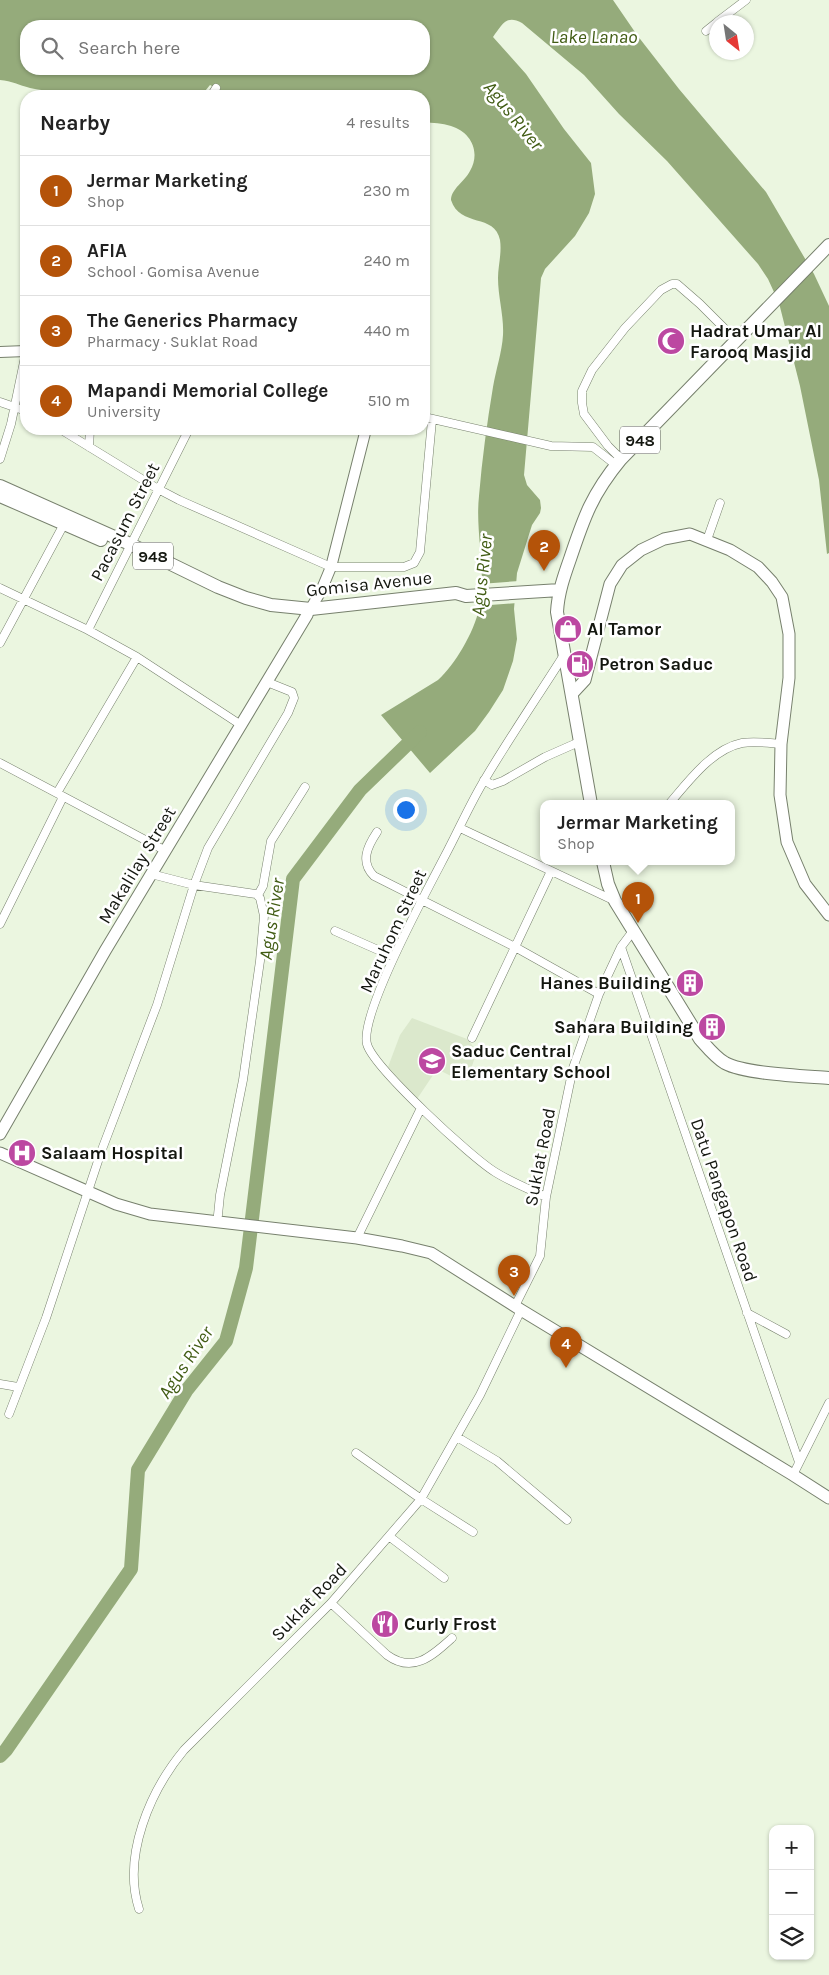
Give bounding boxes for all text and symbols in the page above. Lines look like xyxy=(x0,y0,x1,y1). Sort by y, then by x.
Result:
north arrow xyxy=(709,15,754,60)
search box xyxy=(20,20,430,75)
water label: Lake Lanao xyxy=(551,26,638,48)
icon: search xyxy=(38,34,66,62)
text: Search here xyxy=(78,37,180,59)
water label: Agus River xyxy=(479,77,549,156)
text: Nearby xyxy=(40,111,110,135)
text: 4 results xyxy=(346,113,410,132)
text: Jermar Marketing xyxy=(87,170,247,192)
text: 1 xyxy=(53,181,59,200)
text: 230 m xyxy=(363,181,410,200)
text: Shop xyxy=(87,192,124,211)
text: AFIA xyxy=(87,240,127,262)
text: 2 xyxy=(51,251,61,270)
text: 240 m xyxy=(364,251,410,270)
text: School · Gomisa Avenue xyxy=(87,262,259,281)
text: The Generics Pharmacy xyxy=(87,310,297,332)
place label: Hadrat Umar Al Farooq Masjid xyxy=(690,320,822,363)
text: 3 xyxy=(51,321,61,340)
text: 440 m xyxy=(364,321,410,340)
mosque icon: Hadrat Umar Al Farooq Masjid xyxy=(656,326,686,356)
text: Pharmacy · Suklat Road xyxy=(87,332,258,351)
text: Mapandi Memorial College xyxy=(87,380,328,402)
text: 4 xyxy=(51,391,61,410)
text: 510 m xyxy=(367,391,410,410)
text: University xyxy=(87,402,161,421)
road number: 948 xyxy=(620,426,660,454)
street label: Pacasum Street xyxy=(86,459,164,585)
pin: 2 xyxy=(528,530,560,571)
water label: Agus River xyxy=(467,532,497,617)
road number: 948 xyxy=(133,542,173,570)
street label: Gomisa Avenue xyxy=(305,566,433,602)
shop icon: Al Tamor xyxy=(553,614,583,644)
place label: Al Tamor xyxy=(587,618,661,640)
fuel station icon: Petron Saduc xyxy=(565,649,595,679)
place label: Petron Saduc xyxy=(599,653,713,675)
your location xyxy=(393,797,419,823)
popup xyxy=(540,800,735,865)
street label: Makalilay Street xyxy=(93,802,181,928)
text: Jermar Marketing xyxy=(557,812,718,834)
text: Shop xyxy=(557,834,595,853)
street label: Maruhom Street xyxy=(355,866,431,996)
water label: Agus River xyxy=(255,875,290,962)
pin: 1 xyxy=(622,882,654,923)
building icon: Hanes Building xyxy=(675,968,705,998)
place label: Hanes Building xyxy=(540,972,672,994)
building icon: Sahara Building xyxy=(697,1012,727,1042)
place label: Sahara Building xyxy=(554,1016,694,1038)
place label: Saduc Central Elementary School xyxy=(451,1040,611,1083)
school or university icon: Saduc Central Elementary School xyxy=(417,1046,447,1076)
street label: Suklat Road xyxy=(520,1106,560,1208)
street label: Datu Pangapon Road xyxy=(686,1115,762,1285)
hospital icon: Salaam Hospital xyxy=(7,1138,37,1168)
place label: Salaam Hospital xyxy=(41,1142,184,1164)
pin: 3 xyxy=(498,1255,530,1296)
water label: Agus River xyxy=(154,1321,219,1403)
pin: 4 xyxy=(550,1327,582,1368)
street label: Suklat Road xyxy=(267,1559,351,1645)
restaurant icon: Curly Frost xyxy=(370,1609,400,1639)
place label: Curly Frost xyxy=(404,1613,497,1635)
map controls xyxy=(769,1825,814,1960)
button: + xyxy=(769,1825,814,1870)
button: − xyxy=(769,1870,814,1915)
button: layers xyxy=(769,1915,814,1960)

